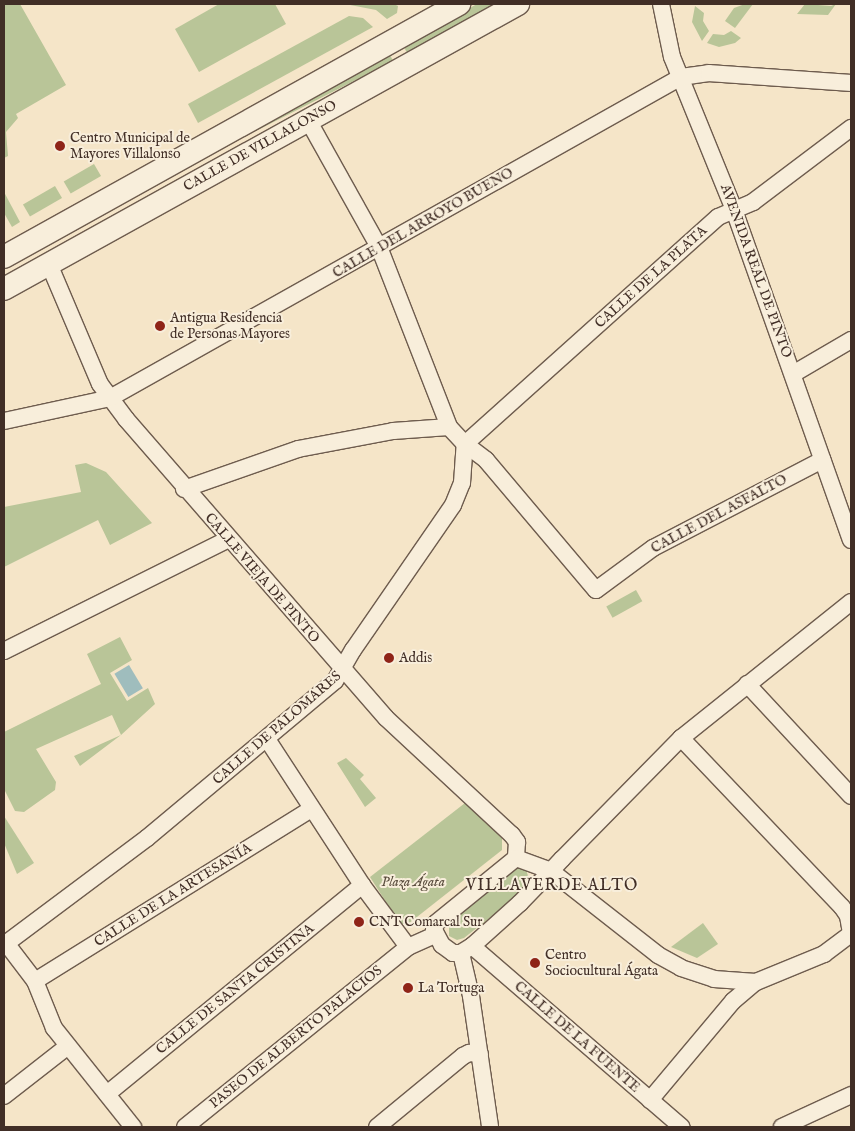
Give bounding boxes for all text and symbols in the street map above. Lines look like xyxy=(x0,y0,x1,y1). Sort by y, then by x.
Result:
street label: CALLE DE VILLALONSO xyxy=(180,97,340,195)
place label: Centro Municipal de Mayores Villalonso xyxy=(70,130,190,162)
marker: Centro Municipal de Mayores Villalonso xyxy=(54,140,66,152)
street label: CALLE DEL ARROYO BUENO xyxy=(330,164,516,282)
street label: AVENIDA REAL DE PINTO xyxy=(717,182,795,360)
street label: CALLE DE LA PLATA xyxy=(592,222,710,332)
place label: Antigua Residencia de Personas Mayores xyxy=(170,310,290,342)
marker: Antigua Residencia de Personas Mayores xyxy=(154,320,166,332)
street label: CALLE DEL ASFALTO xyxy=(648,471,790,557)
street label: CALLE VIEJA DE PINTO xyxy=(201,510,323,646)
place label: Addis xyxy=(399,650,432,666)
marker: Addis xyxy=(383,652,395,664)
street label: CALLE DE PALOMARES xyxy=(209,668,345,788)
street label: CALLE DE LA ARTESANÍA xyxy=(91,840,255,950)
park label: Plaza Ágata xyxy=(381,874,445,890)
district label: VILLAVERDE ALTO xyxy=(464,876,640,896)
place label: CNT Comarcal Sur xyxy=(369,914,482,930)
marker: CNT Comarcal Sur xyxy=(353,916,365,928)
street label: CALLE DE SANTA CRISTINA xyxy=(153,920,317,1058)
place label: Centro Sociocultural Ágata xyxy=(545,947,658,980)
marker: Centro Sociocultural Ágata xyxy=(529,957,541,969)
street label: PASEO DE ALBERTO PALACIOS xyxy=(206,962,386,1112)
street label: CALLE DE LA FUENTE xyxy=(511,978,643,1096)
place label: La Tortuga xyxy=(418,980,484,996)
marker: La Tortuga xyxy=(402,982,414,994)

